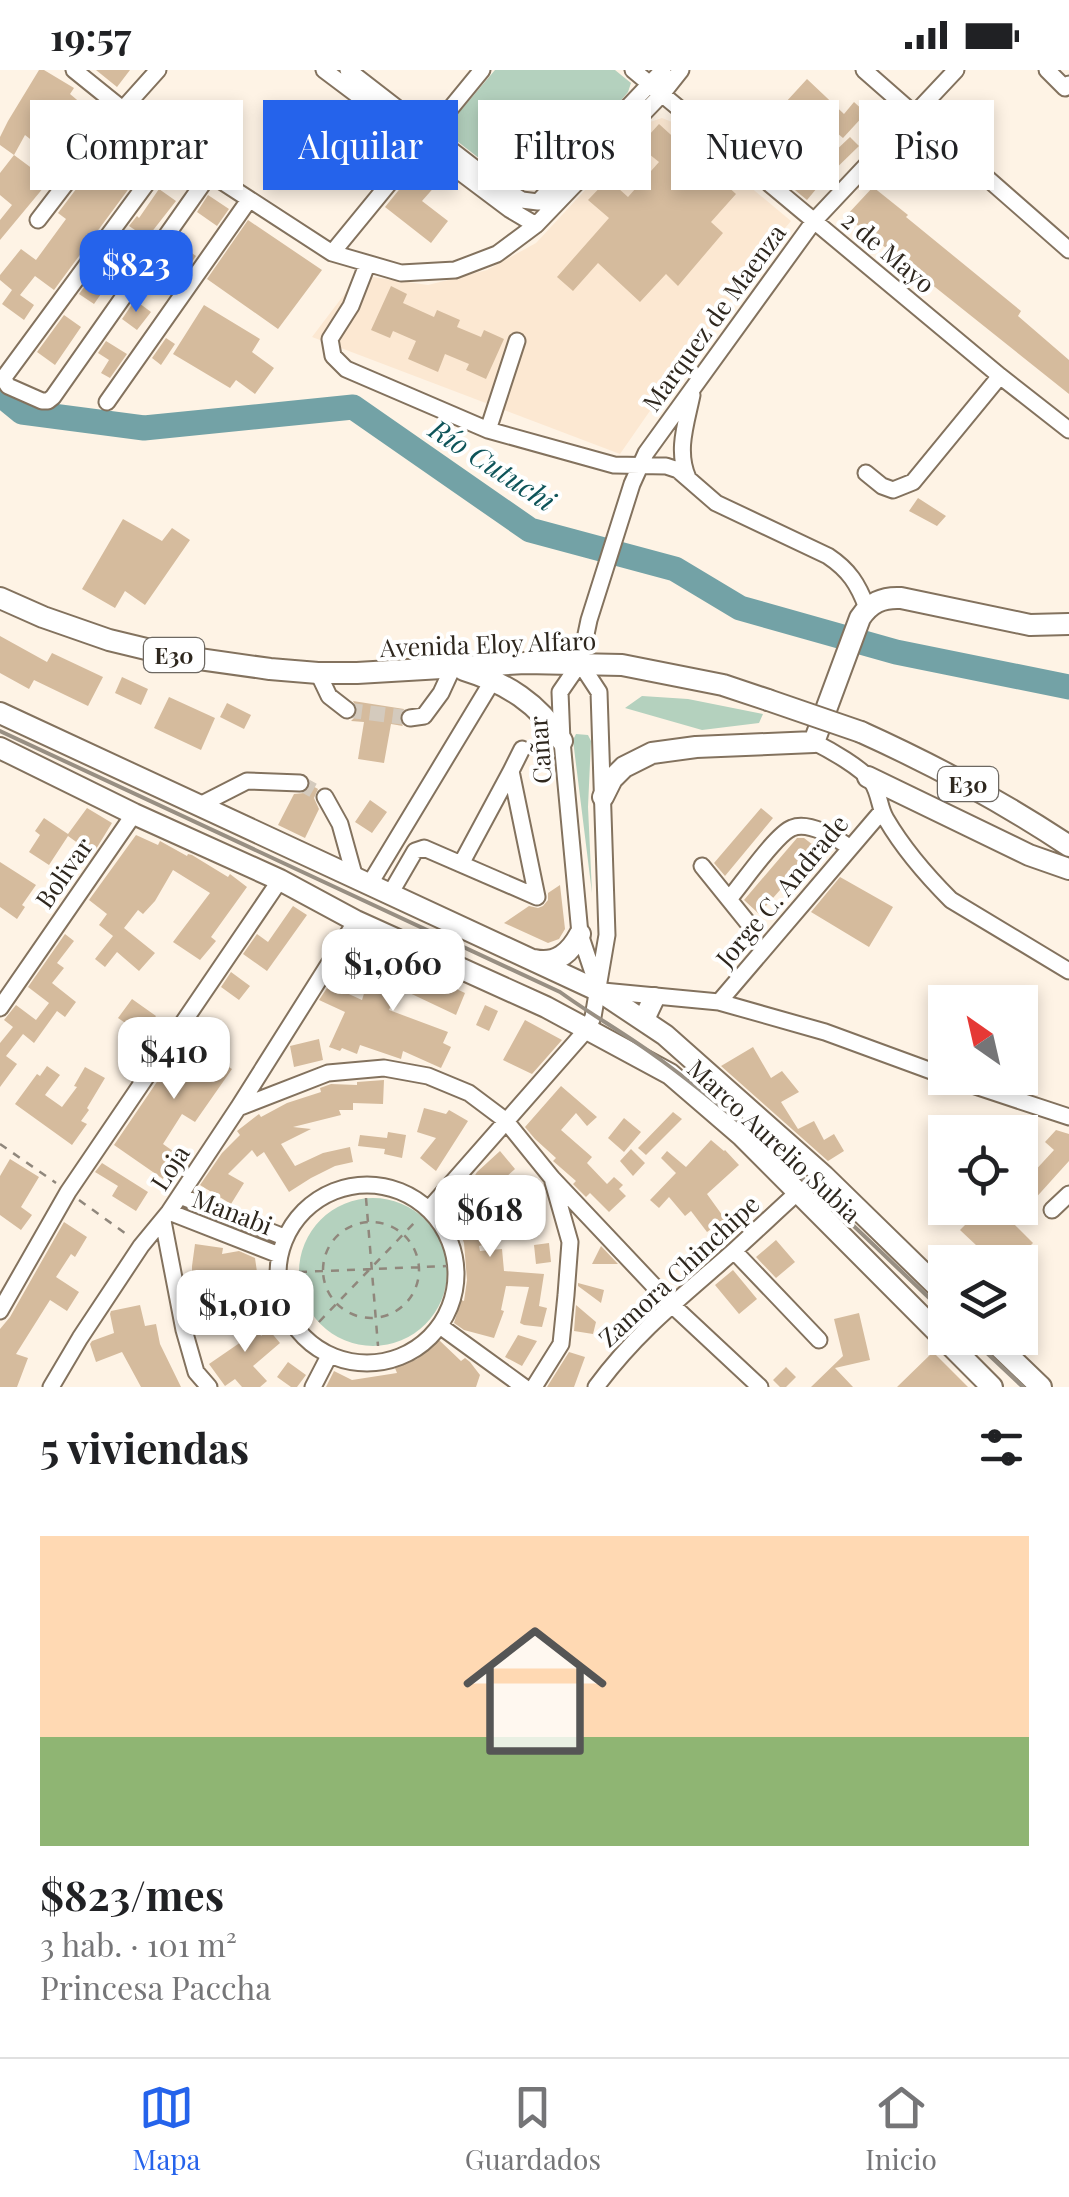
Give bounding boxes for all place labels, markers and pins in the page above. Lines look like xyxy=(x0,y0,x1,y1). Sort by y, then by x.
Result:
pin: $823 xyxy=(77,230,195,315)
pin: $1,060 xyxy=(312,929,474,1014)
pin: $410 xyxy=(115,1017,233,1102)
pin: $618 xyxy=(431,1175,549,1260)
pin: $1,010 xyxy=(164,1270,326,1355)

